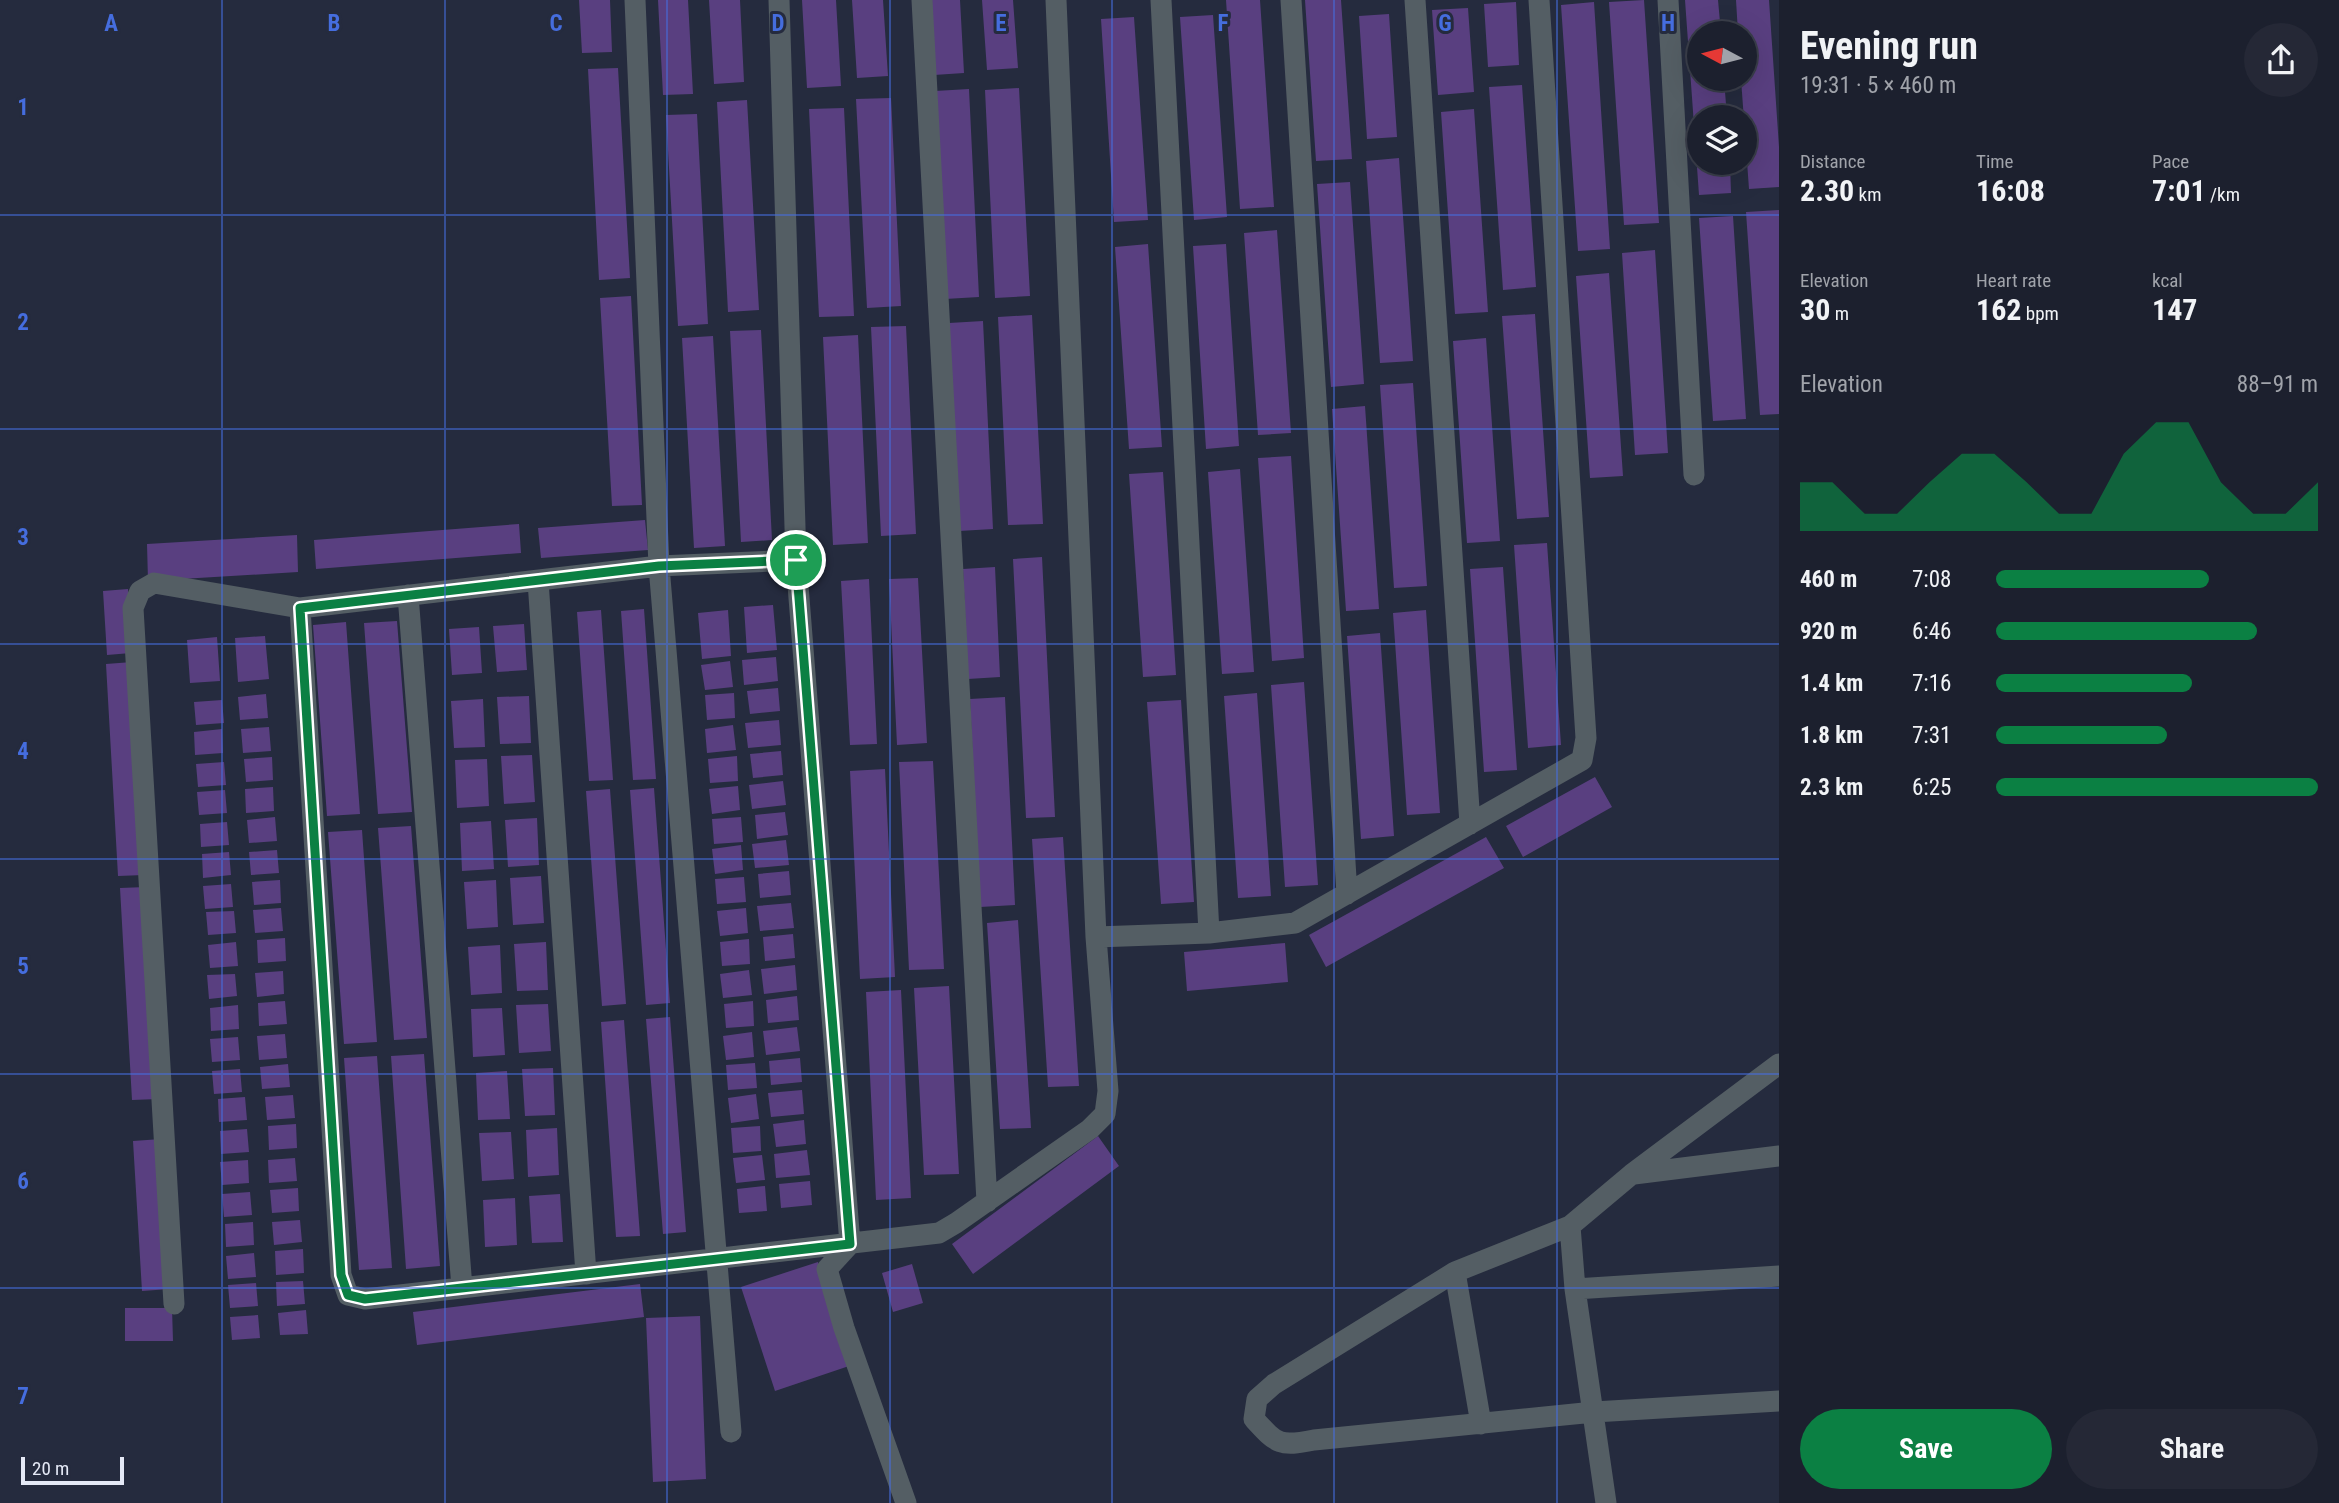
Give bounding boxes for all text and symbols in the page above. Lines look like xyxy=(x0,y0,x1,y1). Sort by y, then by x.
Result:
text: A xyxy=(104,10,118,37)
text: B xyxy=(328,10,340,37)
text: C xyxy=(549,10,563,37)
text: D xyxy=(772,10,785,37)
text: E xyxy=(995,10,1007,37)
text: F xyxy=(1218,10,1229,37)
text: G xyxy=(1438,10,1452,37)
text: H xyxy=(1661,10,1675,37)
north arrow xyxy=(1687,21,1757,91)
map controls xyxy=(1687,21,1757,175)
button: share xyxy=(2244,23,2318,97)
text: Evening run xyxy=(1800,24,1978,68)
text: 19:31 · 5 × 460 m xyxy=(1800,72,1956,99)
text: 1 xyxy=(17,94,29,121)
button: layers xyxy=(1687,105,1757,175)
text: Distance xyxy=(1800,150,1865,173)
text: Time xyxy=(1976,150,2013,173)
text: Pace xyxy=(2152,150,2189,173)
text: 2.30 xyxy=(1800,173,1854,208)
text: 16:08 xyxy=(1976,173,2045,208)
text: 7:01 xyxy=(2152,173,2206,208)
text: km xyxy=(1854,183,1881,206)
text: /km xyxy=(2206,183,2240,206)
text: Elevation xyxy=(1800,269,1868,292)
text: Heart rate xyxy=(1976,269,2051,292)
text: kcal xyxy=(2152,269,2183,292)
text: 30 xyxy=(1800,292,1830,327)
text: 162 xyxy=(1976,292,2021,327)
text: 147 xyxy=(2152,292,2197,327)
text: m xyxy=(1830,302,1849,325)
text: bpm xyxy=(2021,302,2059,325)
text: 2 xyxy=(17,309,29,336)
text: Elevation xyxy=(1800,371,1883,398)
text: 88–91 m xyxy=(2237,371,2318,398)
text: 3 xyxy=(17,524,29,551)
pin xyxy=(766,530,826,590)
icon: arrive xyxy=(777,541,815,579)
text: 460 m xyxy=(1800,566,1857,593)
text: 7:08 xyxy=(1912,566,1951,593)
text: 920 m xyxy=(1800,618,1857,645)
text: 6:46 xyxy=(1912,618,1951,645)
text: 1.4 km xyxy=(1800,670,1863,697)
text: 7:16 xyxy=(1912,670,1951,697)
text: 1.8 km xyxy=(1800,722,1863,749)
text: 7:31 xyxy=(1912,722,1951,749)
text: 4 xyxy=(17,738,29,765)
text: 2.3 km xyxy=(1800,774,1863,801)
text: 6:25 xyxy=(1912,774,1951,801)
text: 5 xyxy=(17,953,29,980)
text: 6 xyxy=(17,1168,29,1195)
text: 7 xyxy=(17,1383,29,1410)
button: Save xyxy=(1800,1409,2052,1489)
button: Share xyxy=(2066,1409,2318,1489)
scale bar xyxy=(21,1454,124,1486)
text: 20 m xyxy=(32,1457,69,1480)

